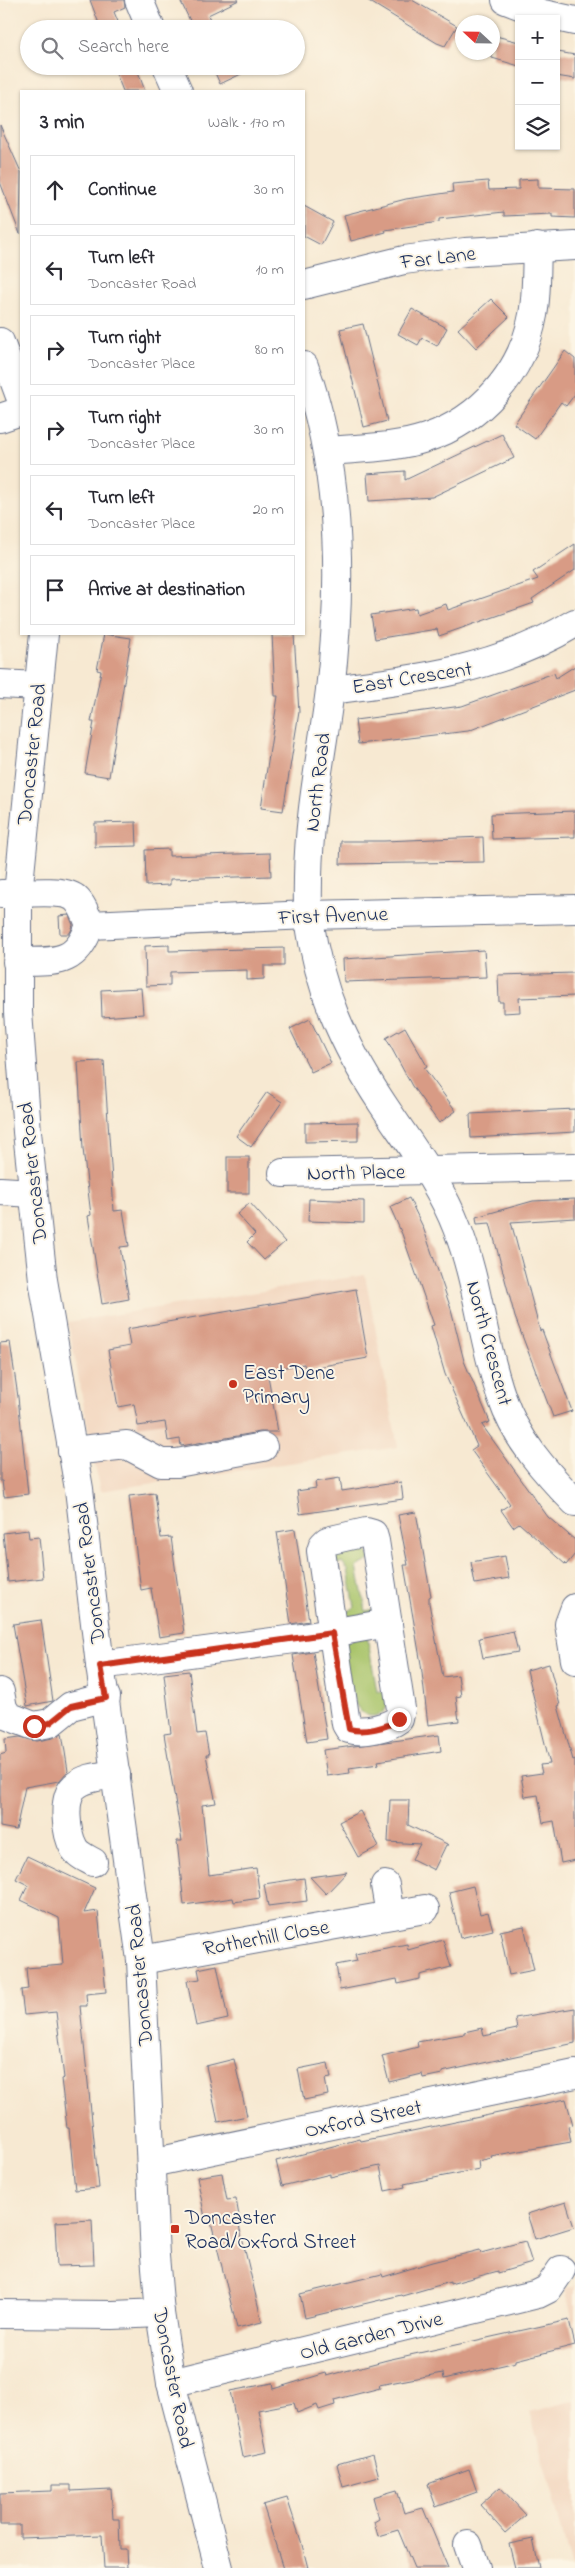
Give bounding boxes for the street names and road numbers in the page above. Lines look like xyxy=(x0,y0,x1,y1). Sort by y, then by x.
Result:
street label: Far Lane xyxy=(398,239,478,279)
street label: East Crescent xyxy=(350,655,475,703)
street label: Doncaster Road xyxy=(11,682,55,827)
street label: North Road xyxy=(298,731,340,833)
street label: First Avenue xyxy=(277,900,389,934)
street label: Doncaster Road xyxy=(12,1100,56,1246)
street label: North Place xyxy=(307,1158,406,1190)
street label: North Crescent xyxy=(457,1278,519,1409)
street label: Doncaster Road xyxy=(67,1500,115,1646)
street label: Doncaster Road xyxy=(120,1903,162,2048)
street label: Rotherhill Close xyxy=(201,1913,332,1965)
street label: Oxford Street xyxy=(302,2093,425,2147)
street label: Doncaster Road xyxy=(144,2305,200,2451)
street label: Old Garden Drive xyxy=(297,2305,447,2369)

